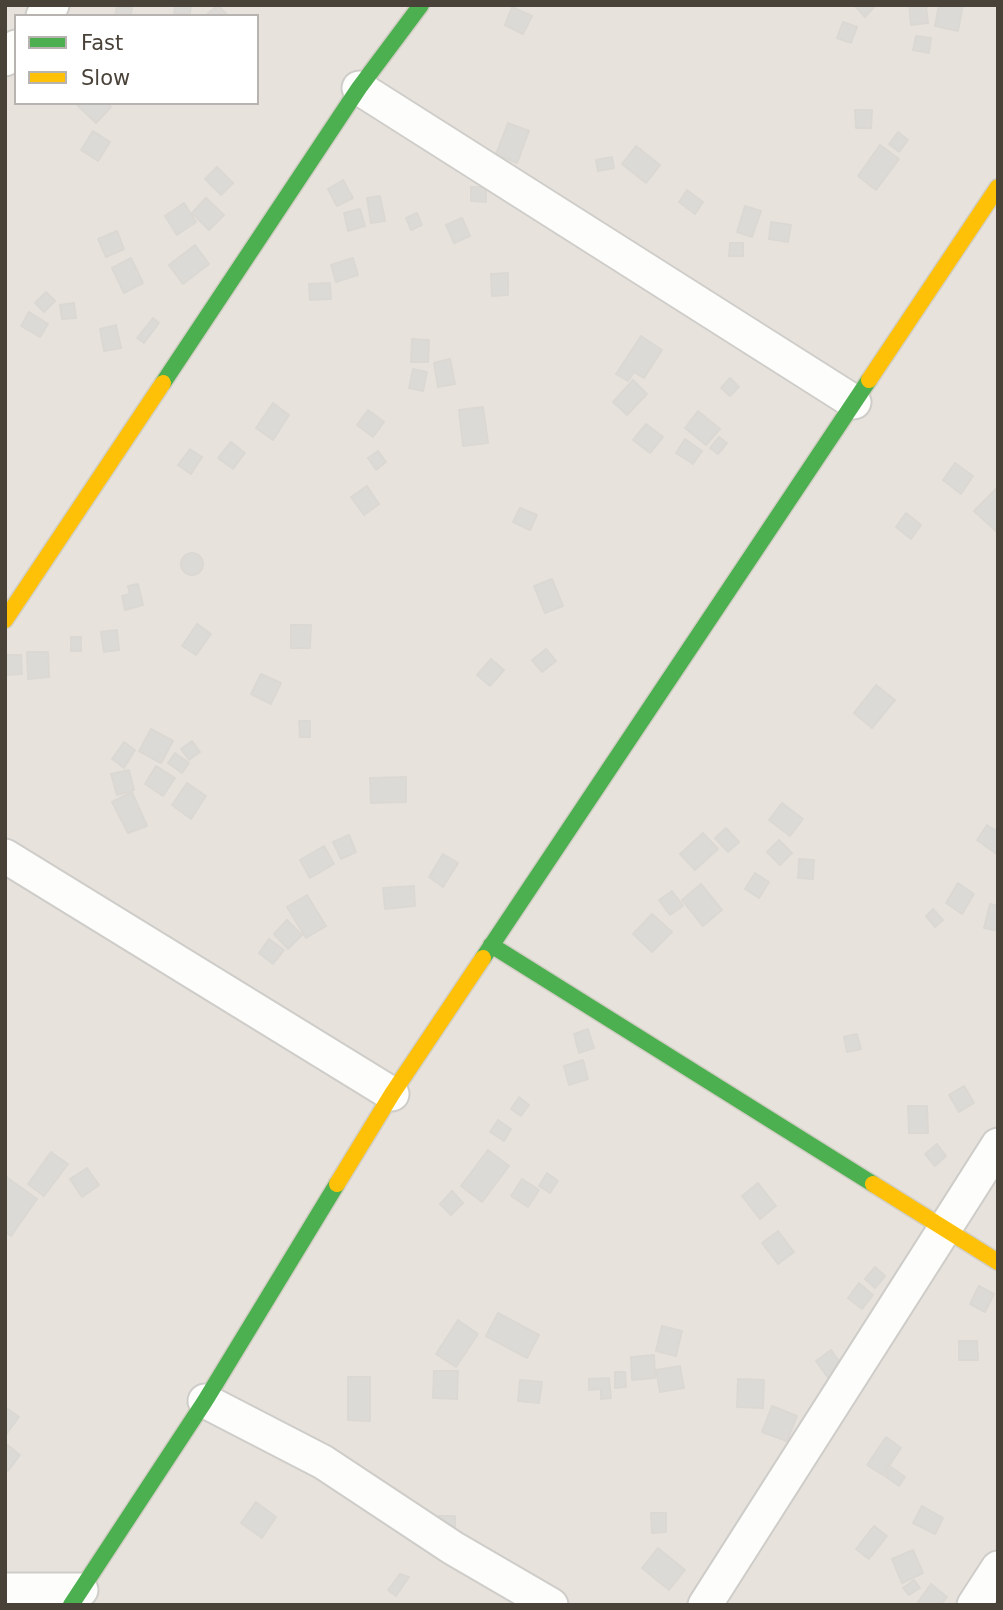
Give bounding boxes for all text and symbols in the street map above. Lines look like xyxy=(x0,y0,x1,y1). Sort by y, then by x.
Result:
legend xyxy=(14,14,259,105)
text: Fast xyxy=(81,31,123,55)
text: Slow xyxy=(81,66,130,90)

